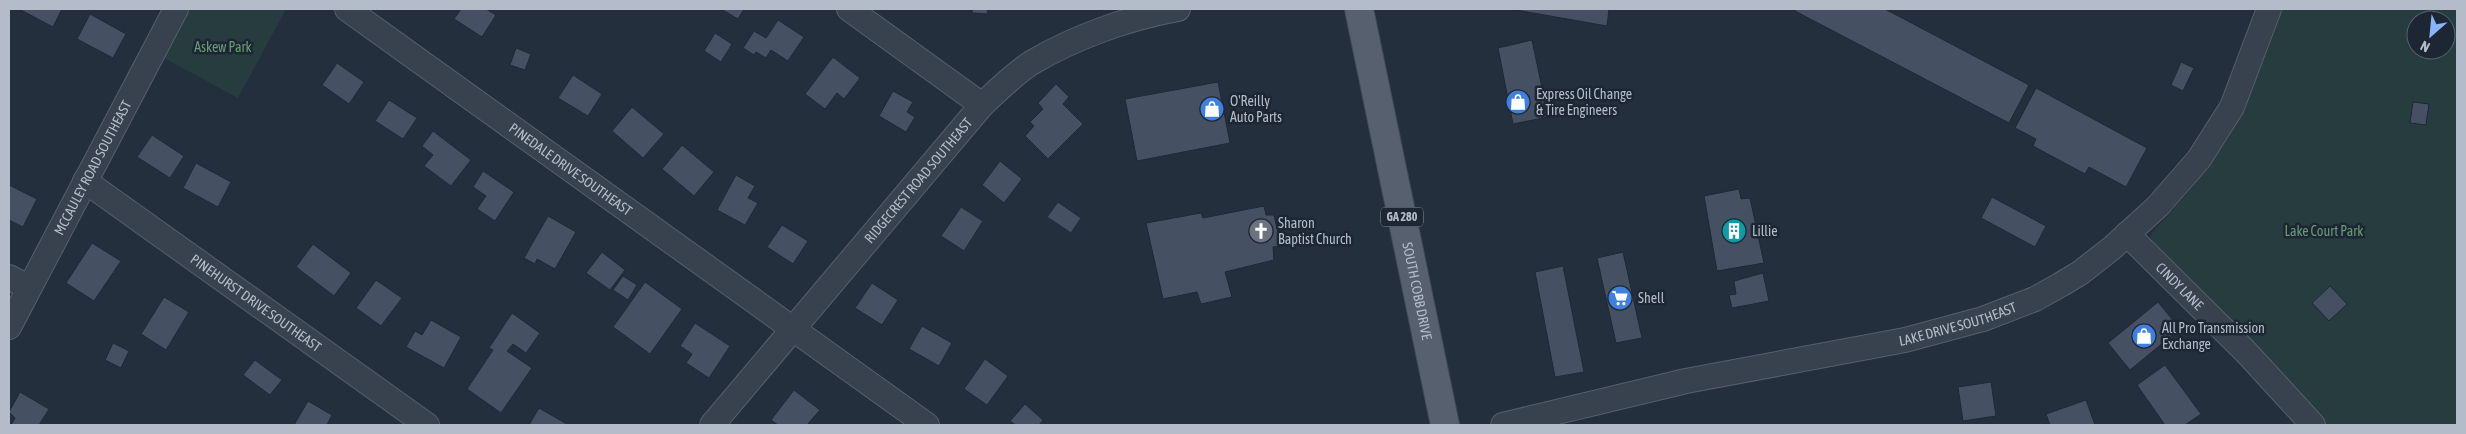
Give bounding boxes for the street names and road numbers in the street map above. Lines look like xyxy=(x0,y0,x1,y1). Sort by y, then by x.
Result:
street label: MCCAULEY ROAD SOUTHEAST xyxy=(51,98,135,238)
street label: RIDGECREST ROAD SOUTHEAST xyxy=(861,115,976,246)
street label: PINEDALE DRIVE SOUTHEAST xyxy=(506,120,635,219)
road number: GA 280 xyxy=(1381,208,1423,226)
street label: SOUTH COBB DRIVE xyxy=(1399,241,1435,341)
street label: PINEHURST DRIVE SOUTHEAST xyxy=(187,251,324,355)
street label: CINDY LANE xyxy=(2153,259,2207,313)
street label: LAKE DRIVE SOUTHEAST xyxy=(1898,299,2019,349)

